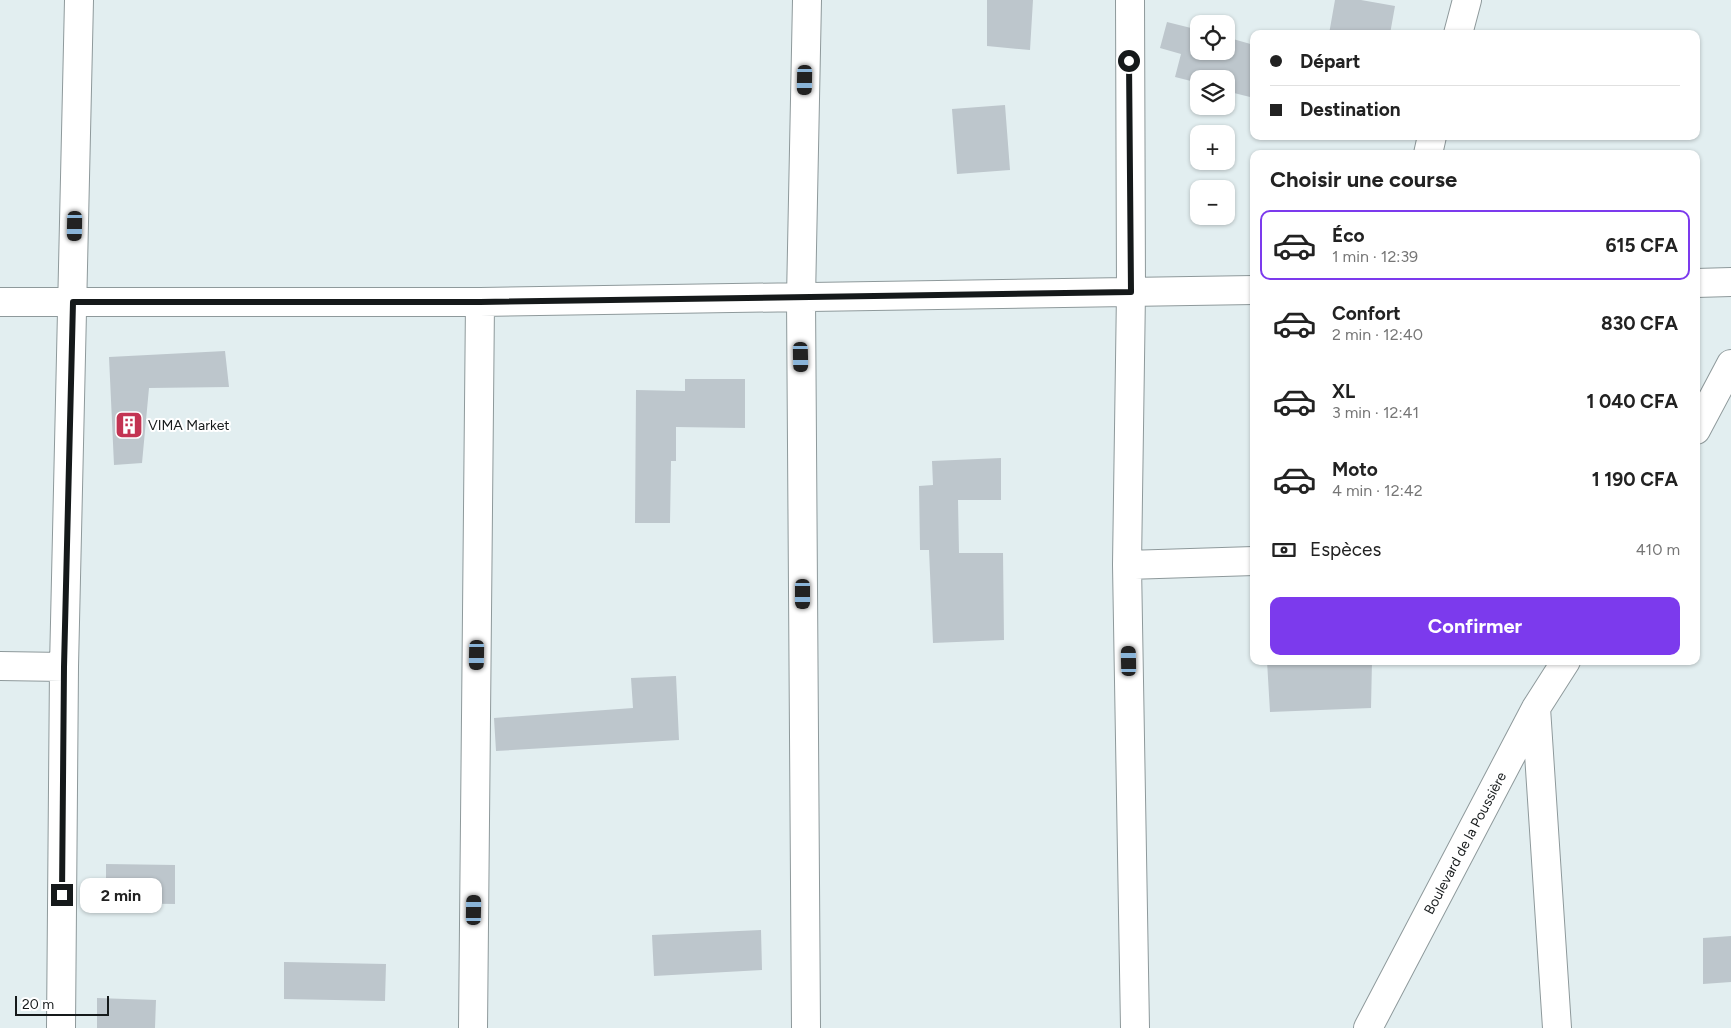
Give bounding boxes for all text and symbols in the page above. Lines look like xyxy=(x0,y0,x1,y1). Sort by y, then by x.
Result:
map controls xyxy=(1190,15,1235,225)
button: locate xyxy=(1190,15,1235,60)
route start xyxy=(1118,50,1140,72)
text: Départ xyxy=(1300,50,1360,73)
car xyxy=(797,65,812,95)
button: layers xyxy=(1190,70,1235,115)
text: Destination xyxy=(1300,98,1401,121)
button: + xyxy=(1190,125,1235,170)
text: Choisir une course xyxy=(1270,166,1457,193)
button: − xyxy=(1190,180,1235,225)
car xyxy=(67,211,82,241)
icon: car xyxy=(1272,223,1317,268)
text: Éco xyxy=(1332,224,1365,247)
text: 615 CFA xyxy=(1606,234,1678,257)
text: 1 min · 12:39 xyxy=(1332,247,1418,266)
icon: car xyxy=(1272,301,1317,346)
text: Confort xyxy=(1332,302,1401,325)
text: 830 CFA xyxy=(1601,312,1678,335)
text: 2 min · 12:40 xyxy=(1332,325,1423,344)
car xyxy=(793,342,808,372)
icon: car xyxy=(1272,379,1317,424)
text: XL xyxy=(1332,380,1355,403)
text: 1 040 CFA xyxy=(1586,390,1678,413)
text: 3 min · 12:41 xyxy=(1332,403,1419,422)
building icon: VIMA Market xyxy=(114,410,144,440)
place label: VIMA Market xyxy=(148,417,230,434)
icon: car xyxy=(1272,457,1317,502)
text: Moto xyxy=(1332,458,1378,481)
text: 1 190 CFA xyxy=(1592,468,1678,491)
text: 4 min · 12:42 xyxy=(1332,481,1423,500)
icon: cash xyxy=(1270,536,1298,564)
text: Espèces xyxy=(1310,538,1381,561)
text: 410 m xyxy=(1636,540,1680,559)
car xyxy=(795,579,810,609)
button: Confirmer xyxy=(1270,597,1680,655)
car xyxy=(469,640,484,670)
car xyxy=(1121,646,1136,676)
street label: Boulevard de la Poussière xyxy=(1421,769,1510,917)
callout: 2 min xyxy=(80,878,162,912)
route end xyxy=(51,884,73,906)
text: 2 min xyxy=(101,886,141,905)
car xyxy=(466,895,481,925)
scale bar xyxy=(15,993,109,1016)
text: 20 m xyxy=(22,996,54,1013)

